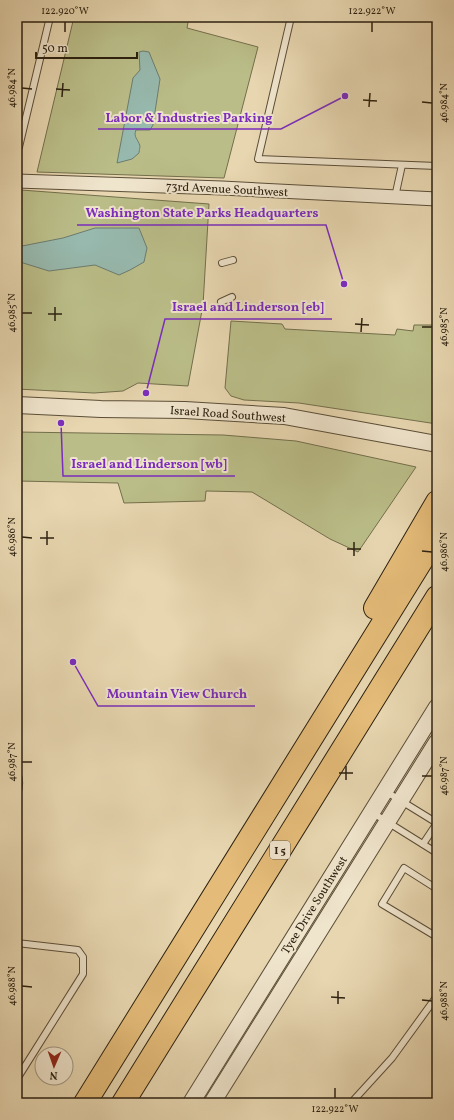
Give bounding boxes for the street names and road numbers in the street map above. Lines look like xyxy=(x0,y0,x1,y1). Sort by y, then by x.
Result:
street label: 73rd Avenue Southwest xyxy=(165,179,288,201)
street label: Israel Road Southwest xyxy=(169,403,287,427)
road number: I 5 xyxy=(270,841,290,859)
street label: Tyee Drive Southwest xyxy=(278,853,352,958)

